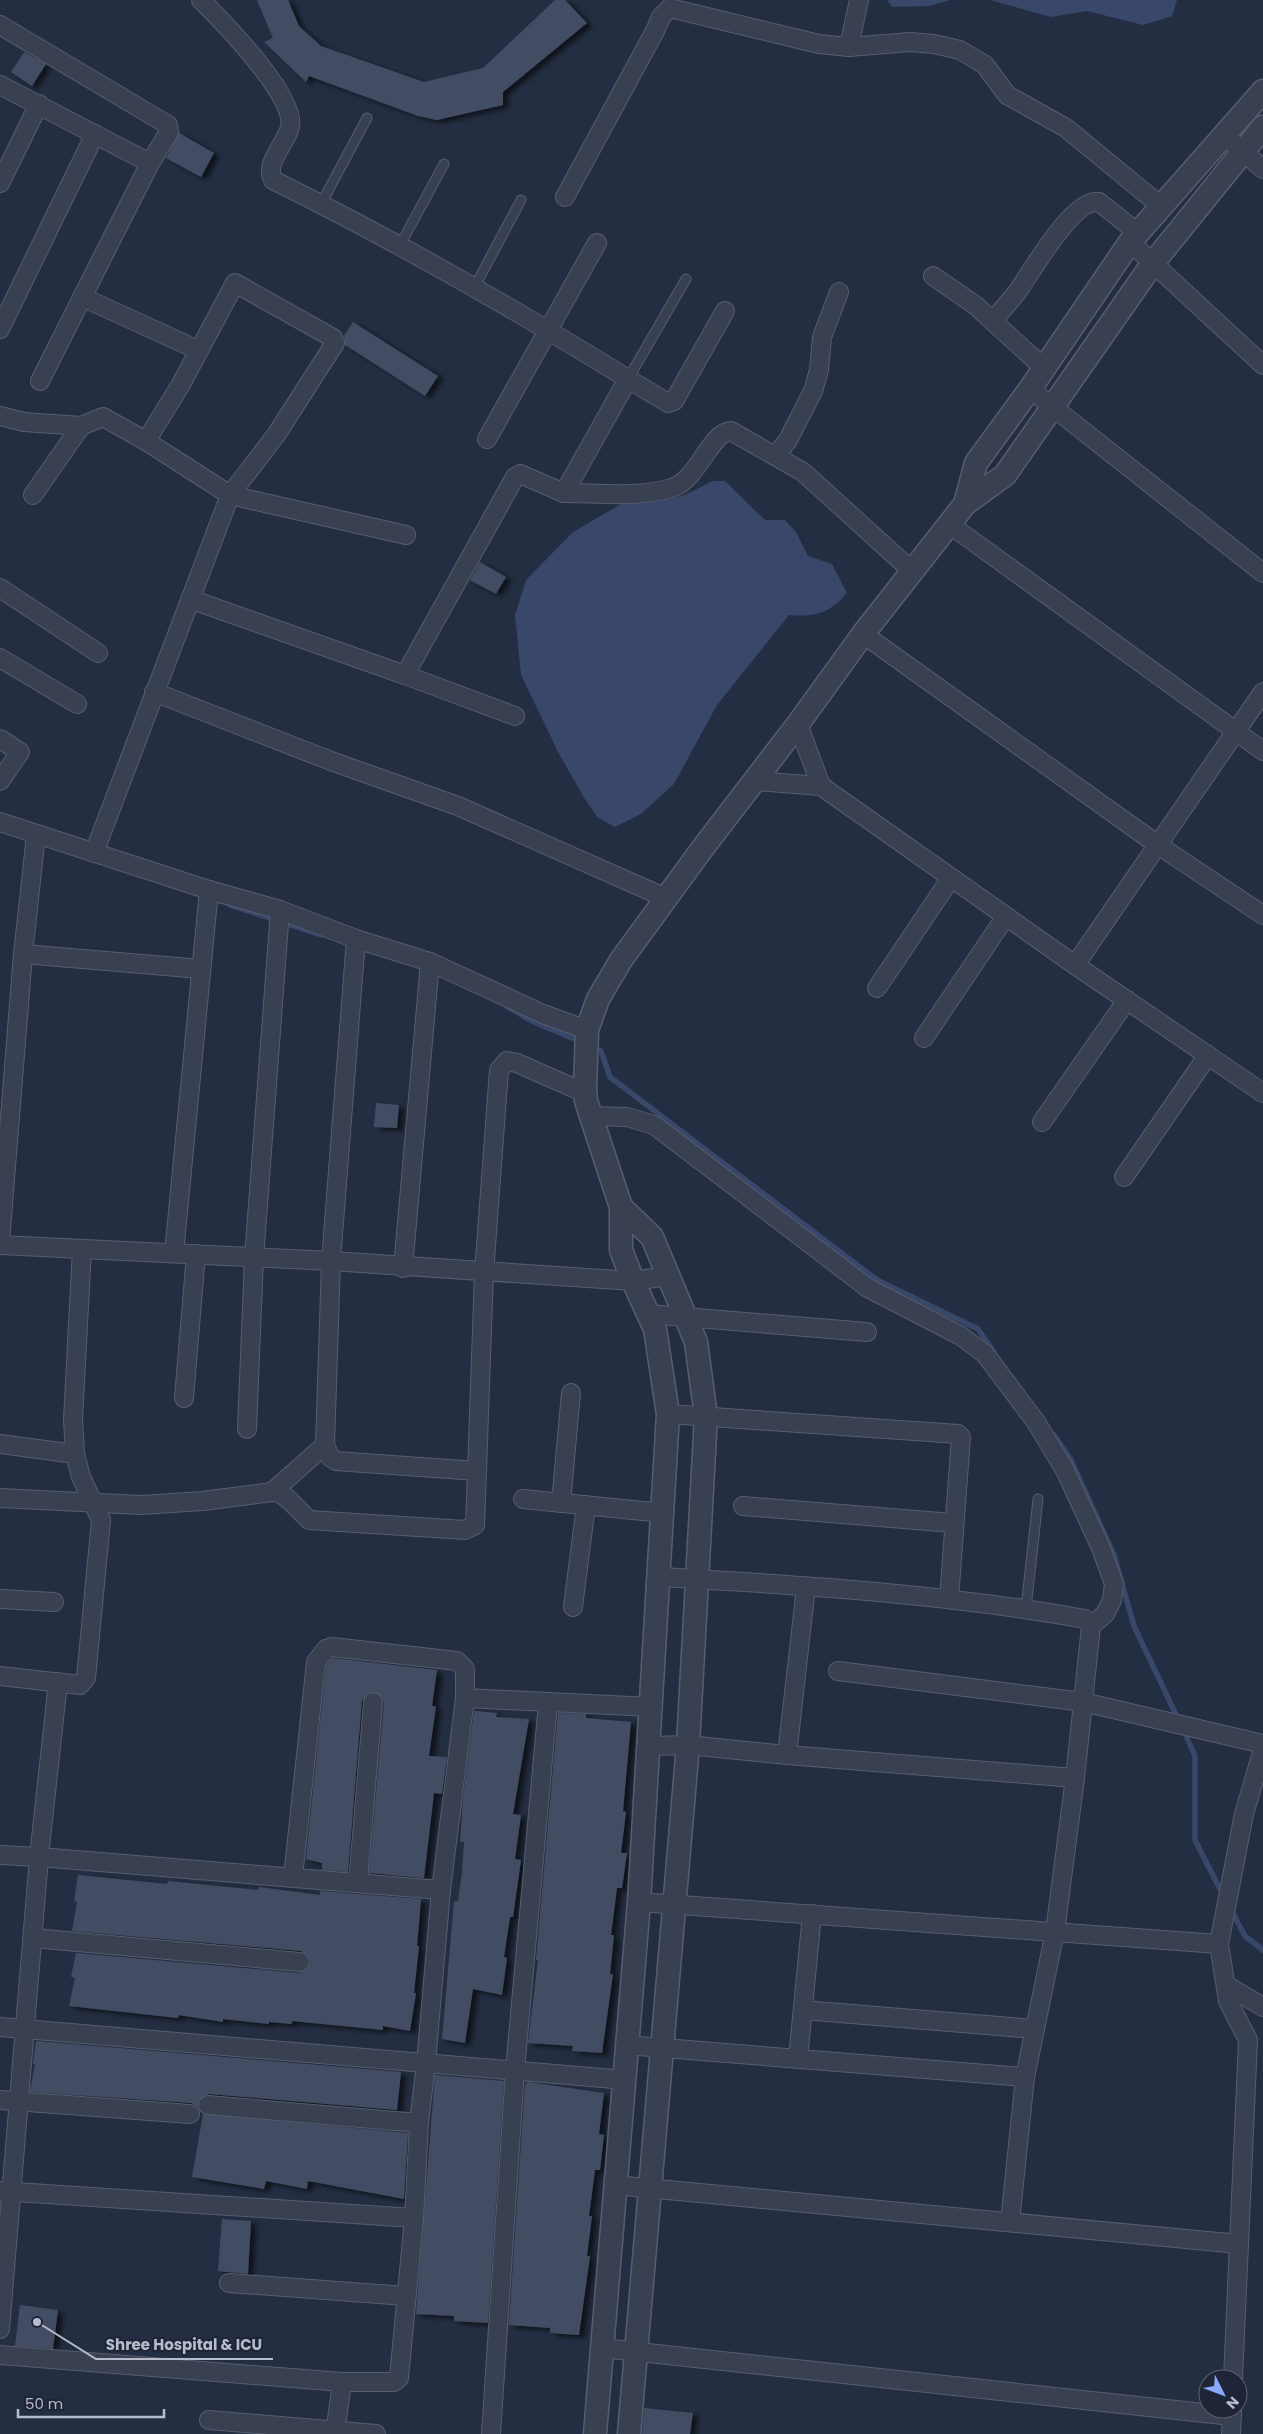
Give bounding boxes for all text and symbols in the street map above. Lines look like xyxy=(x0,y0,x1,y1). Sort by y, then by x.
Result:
callout: Shree Hospital & ICU xyxy=(96,2329,273,2359)
text: Shree Hospital & ICU xyxy=(106,2334,262,2355)
north arrow xyxy=(1198,2369,1248,2419)
scale bar xyxy=(18,2386,164,2418)
text: N xyxy=(1222,2392,1244,2413)
text: 50 m xyxy=(25,2393,63,2414)

